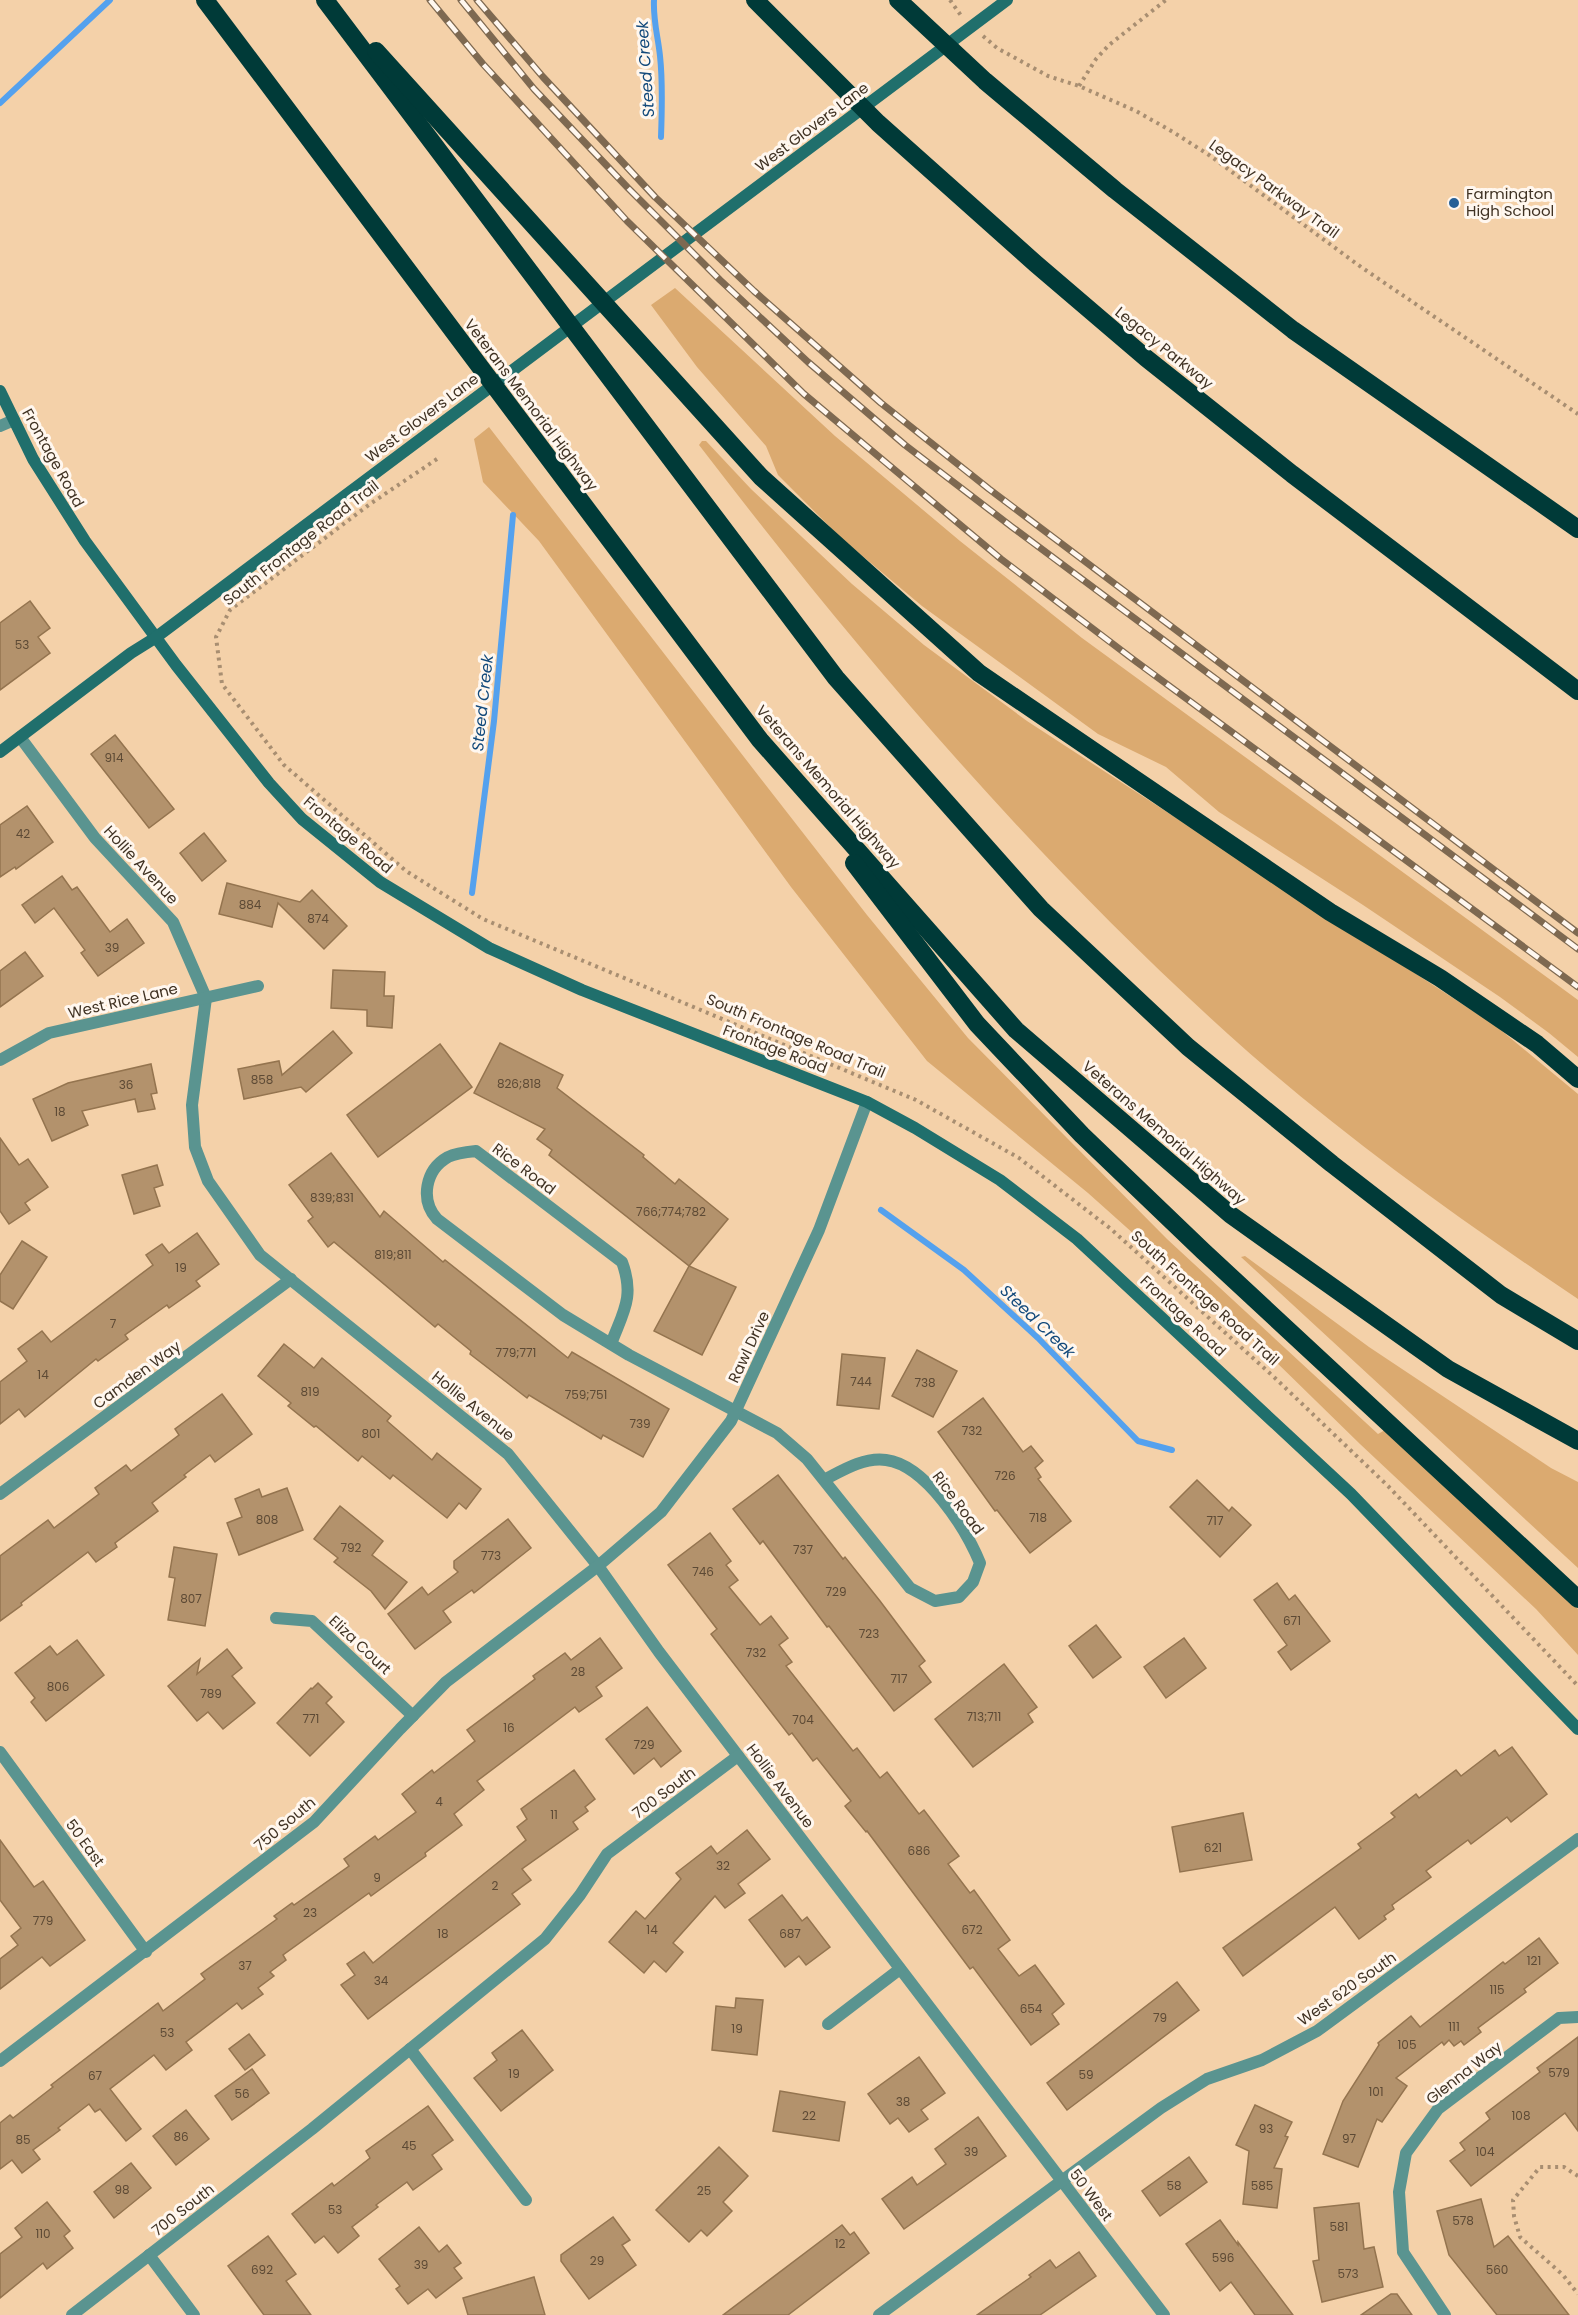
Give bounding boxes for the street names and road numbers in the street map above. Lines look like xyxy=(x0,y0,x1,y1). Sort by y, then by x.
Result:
street label: West Glovers Lane xyxy=(751,77,873,176)
street label: Legacy Parkway Trail xyxy=(1205,134,1344,243)
street label: Legacy Parkway xyxy=(1111,301,1218,394)
street label: Veterans Memorial Highway xyxy=(460,314,603,495)
street label: West Glovers Lane xyxy=(361,368,483,467)
street label: Frontage Road xyxy=(17,404,89,511)
street label: South Frontage Road Trail xyxy=(218,475,383,610)
street label: Veterans Memorial Highway xyxy=(751,700,906,873)
street label: Frontage Road xyxy=(299,791,397,878)
street label: Hollie Avenue xyxy=(99,821,183,909)
street label: West Rice Lane xyxy=(66,978,180,1023)
street label: South Frontage Road Trail xyxy=(704,990,888,1082)
street label: Frontage Road xyxy=(720,1021,830,1077)
street label: Veterans Memorial Highway xyxy=(1078,1056,1251,1210)
street label: Rice Road xyxy=(488,1138,560,1199)
street label: South Frontage Road Trail xyxy=(1127,1227,1283,1369)
street label: Frontage Road xyxy=(1136,1272,1230,1360)
street label: Rawl Drive xyxy=(723,1308,774,1386)
street label: Camden Way xyxy=(89,1335,185,1413)
street label: Hollie Avenue xyxy=(428,1366,519,1445)
street label: Rice Road xyxy=(928,1467,989,1539)
street label: Eliza Court xyxy=(325,1610,396,1679)
street label: Hollie Avenue xyxy=(742,1739,819,1832)
street label: 700 South xyxy=(628,1762,700,1823)
street label: 750 South xyxy=(250,1792,320,1855)
street label: 50 East xyxy=(61,1815,110,1871)
street label: West 620 South xyxy=(1293,1947,1400,2030)
street label: Glenna Way xyxy=(1421,2036,1507,2109)
street label: 50 West xyxy=(1065,2164,1118,2225)
street label: 700 South xyxy=(147,2179,218,2241)

